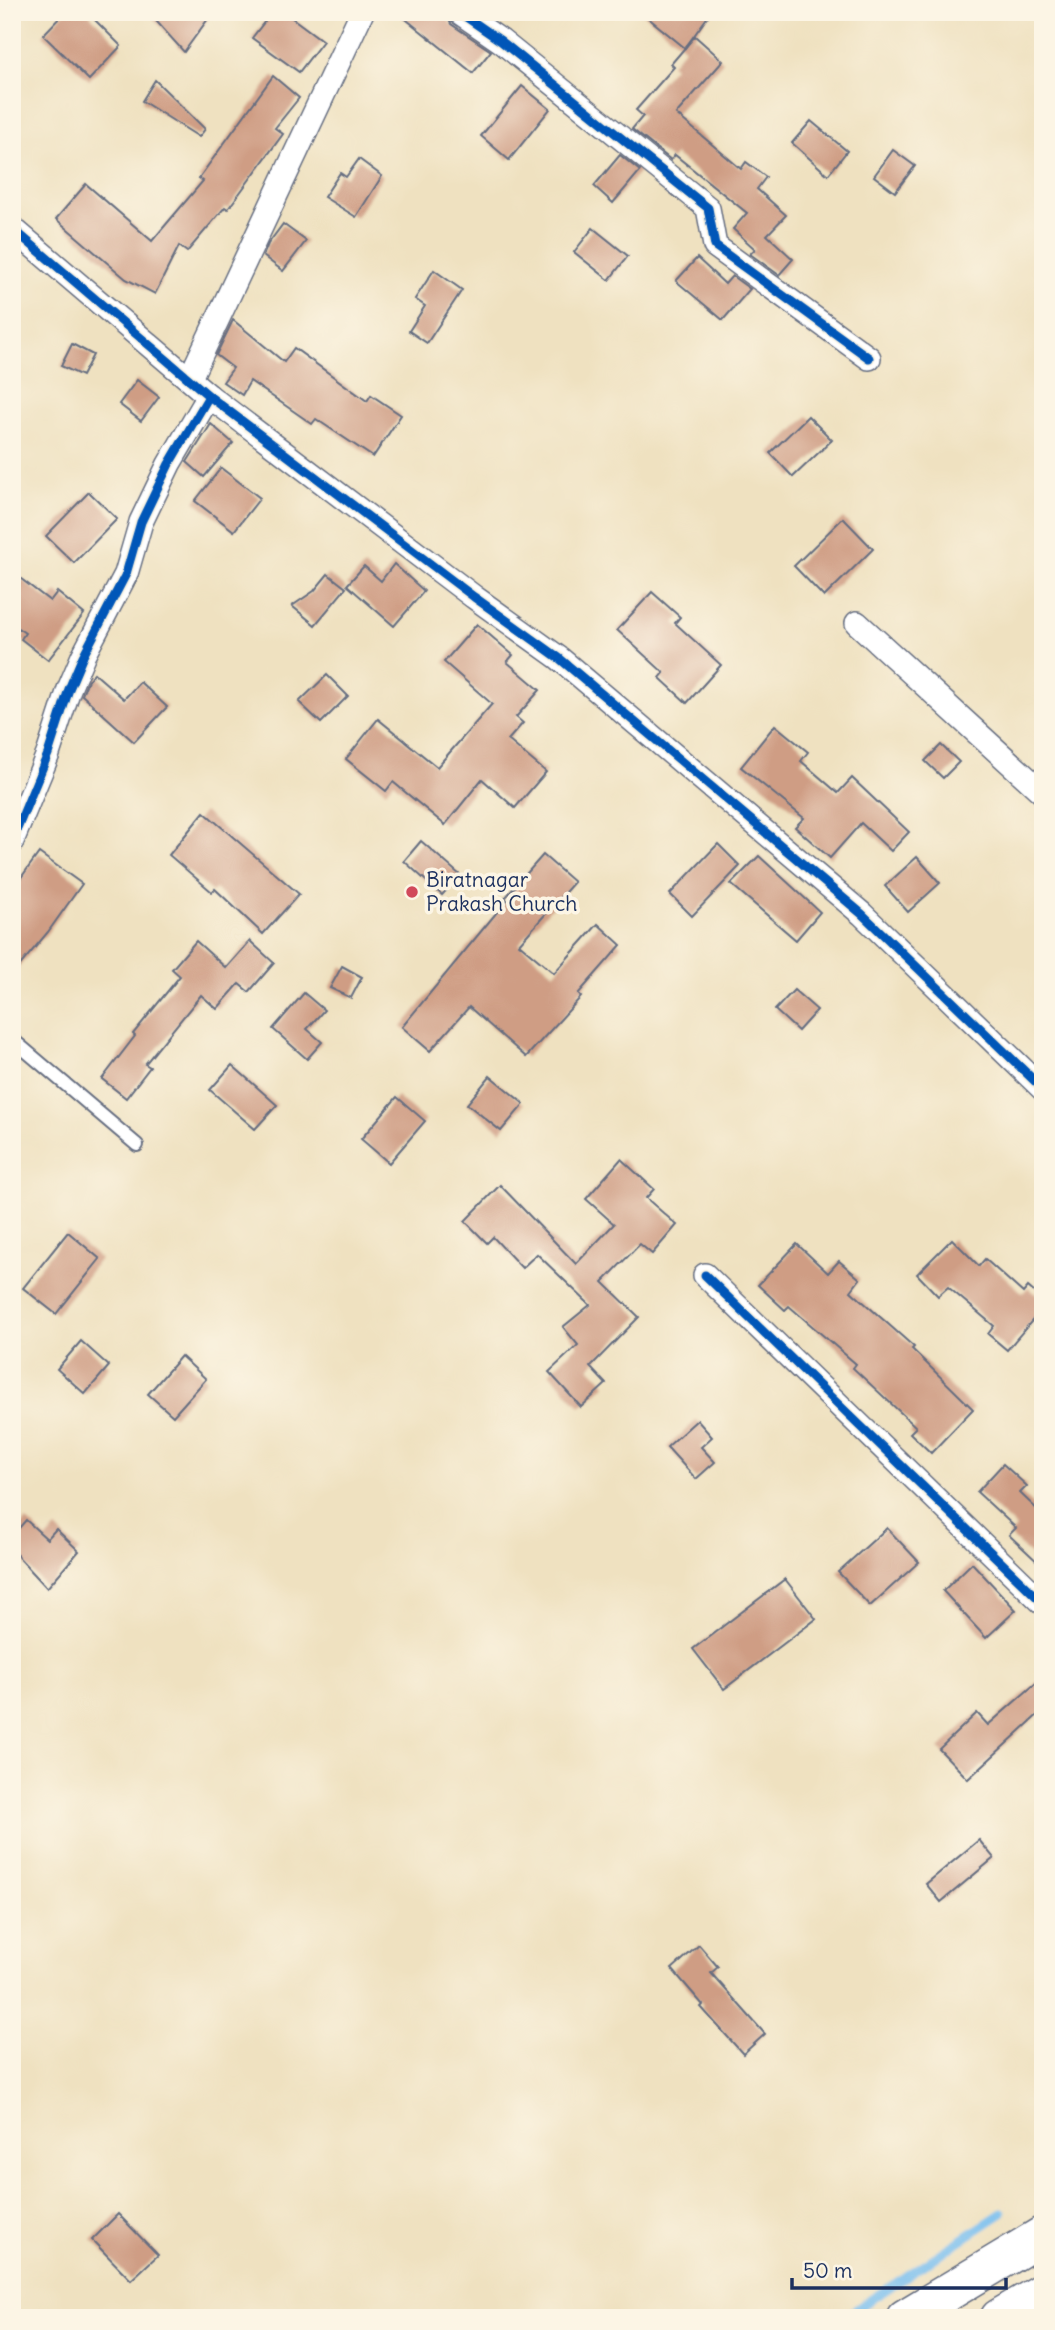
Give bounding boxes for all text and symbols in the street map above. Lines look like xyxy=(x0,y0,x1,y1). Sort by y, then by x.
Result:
place label: Biratnagar Prakash Church xyxy=(426,866,577,917)
marker: Biratnagar Prakash Church xyxy=(404,884,420,900)
scale bar xyxy=(792,2246,1006,2290)
text: 50 m xyxy=(803,2257,852,2284)

